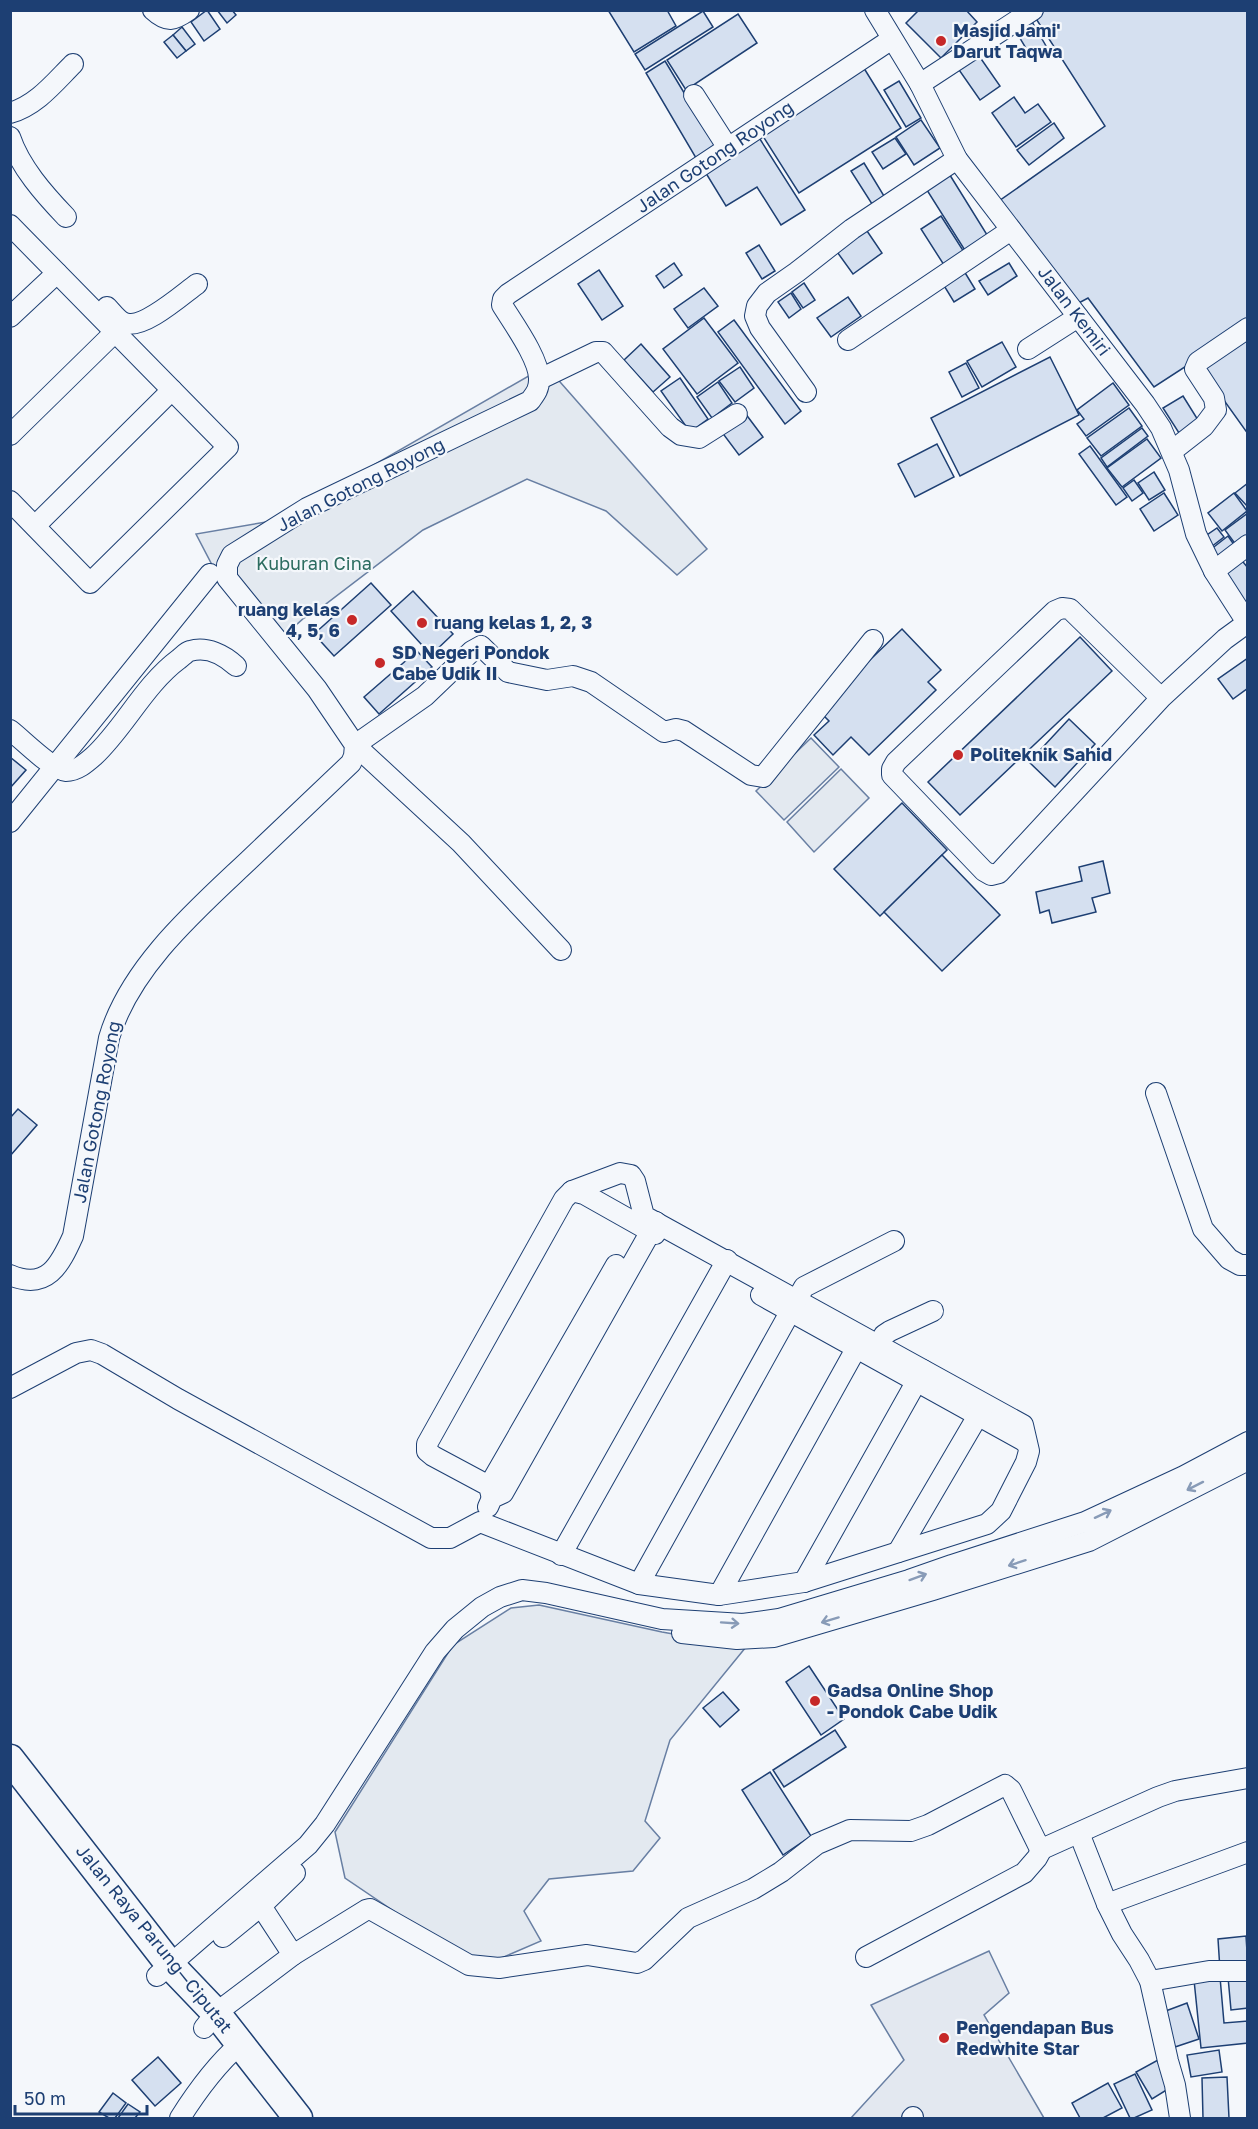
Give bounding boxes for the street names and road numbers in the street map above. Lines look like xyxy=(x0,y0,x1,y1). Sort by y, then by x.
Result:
street label: Jalan Gotong Royong xyxy=(632,95,797,217)
street label: Jalan Kemiri xyxy=(1034,261,1116,360)
street label: Jalan Gotong Royong xyxy=(273,432,448,536)
street label: Jalan Gotong Royong xyxy=(68,1019,124,1205)
street label: Jalan Raya Parung—Ciputat xyxy=(72,1840,238,2037)

